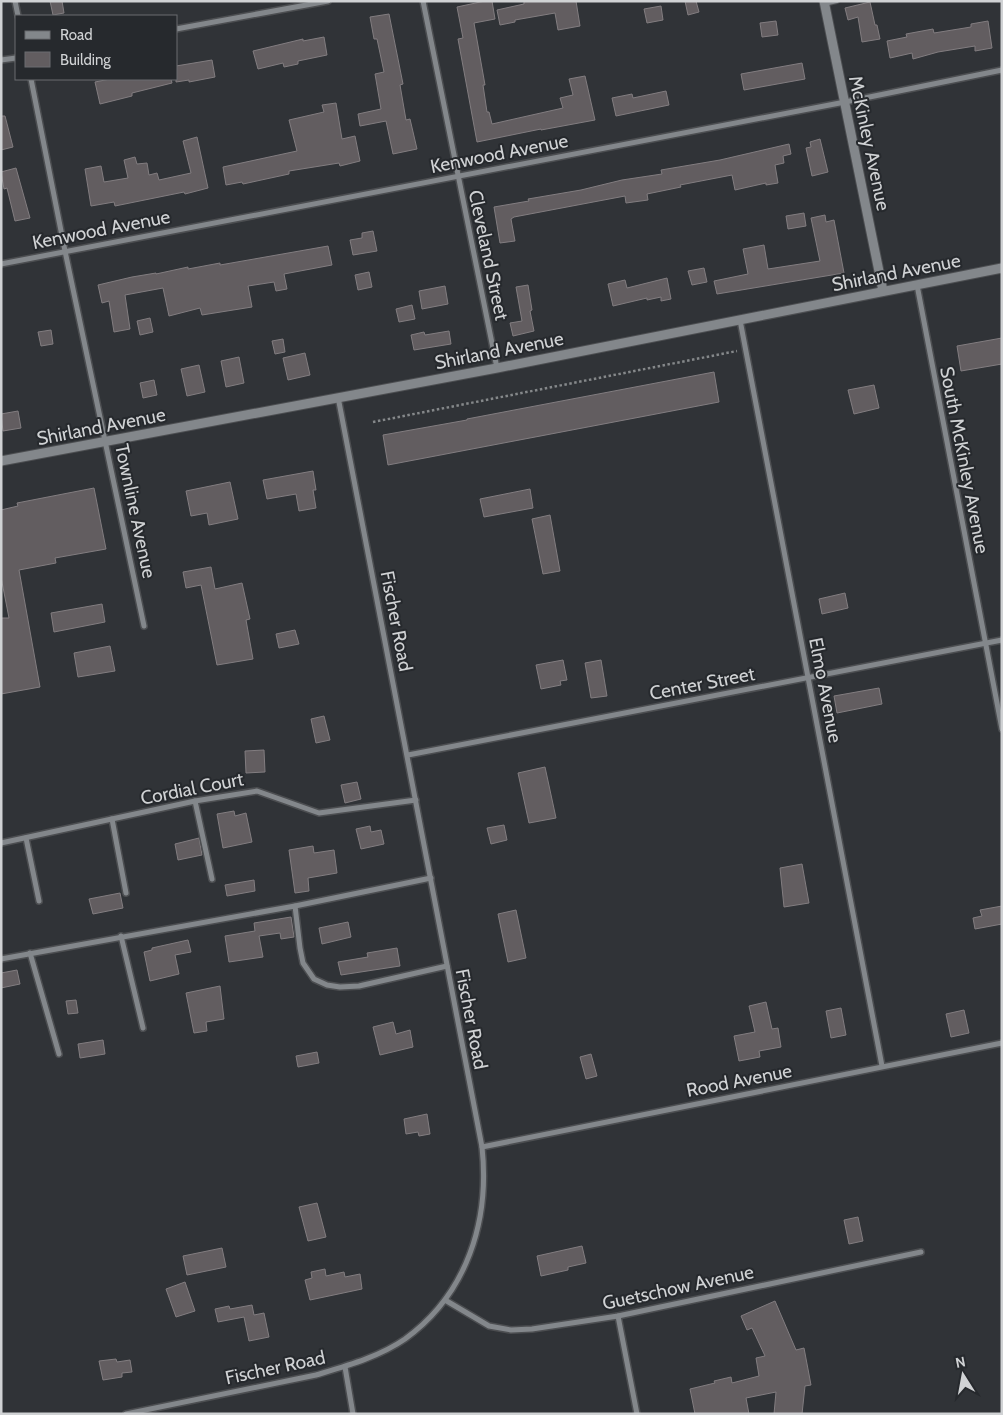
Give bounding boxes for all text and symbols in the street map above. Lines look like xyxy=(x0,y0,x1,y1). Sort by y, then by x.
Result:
legend xyxy=(15,15,178,80)
text: Road xyxy=(60,26,93,44)
text: Building xyxy=(60,51,111,69)
street label: McKinley Avenue xyxy=(844,73,895,213)
street label: Kenwood Avenue xyxy=(428,129,570,178)
street label: Cleveland Street xyxy=(463,188,514,323)
street label: Kenwood Avenue xyxy=(30,205,172,254)
street label: Shirland Avenue xyxy=(830,249,963,296)
street label: Shirland Avenue xyxy=(433,327,566,374)
street label: South McKinley Avenue xyxy=(935,365,994,556)
street label: Shirland Avenue xyxy=(35,403,168,450)
street label: Townline Avenue xyxy=(110,442,161,581)
street label: Fischer Road xyxy=(376,569,418,673)
street label: Elmo Avenue xyxy=(804,636,847,745)
street label: Center Street xyxy=(647,662,757,705)
street label: Cordial Court xyxy=(139,767,246,810)
street label: Fischer Road xyxy=(451,967,493,1071)
street label: Rood Avenue xyxy=(684,1059,794,1102)
street label: Guetschow Avenue xyxy=(600,1260,756,1315)
street label: Fischer Road xyxy=(223,1346,327,1389)
north arrow xyxy=(938,1350,988,1400)
text: N xyxy=(954,1352,967,1372)

